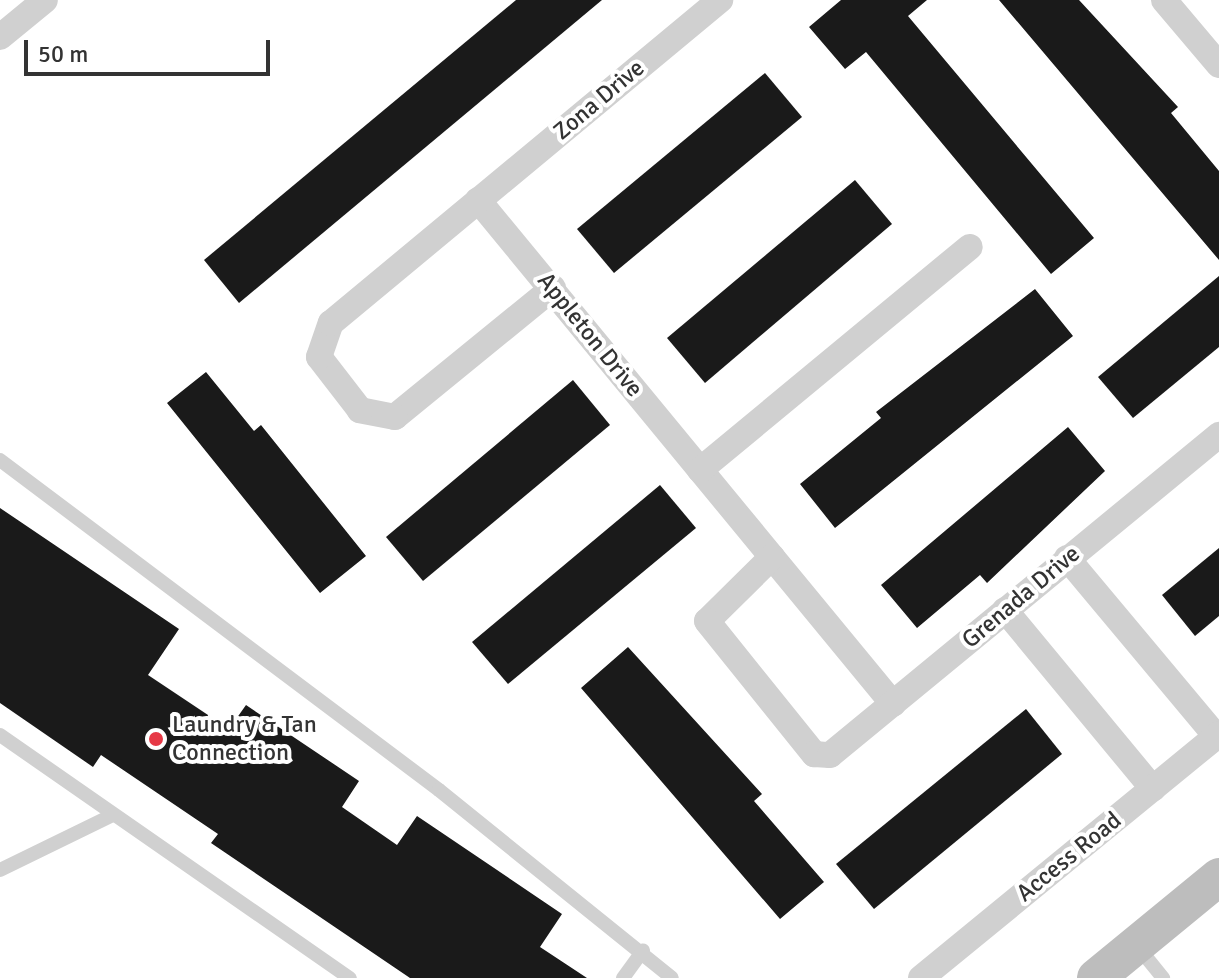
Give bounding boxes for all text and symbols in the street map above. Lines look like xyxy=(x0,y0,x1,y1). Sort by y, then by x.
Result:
scale bar xyxy=(28,24,274,74)
text: 50 m xyxy=(38,39,88,69)
street label: Zona Drive xyxy=(548,54,650,146)
street label: Appleton Drive xyxy=(531,267,649,403)
street label: Grenada Drive xyxy=(956,539,1086,655)
place label: Laundry & Tan Connection xyxy=(172,711,317,767)
marker: Laundry & Tan Connection xyxy=(147,730,165,748)
street label: Access Road xyxy=(1011,806,1127,908)

